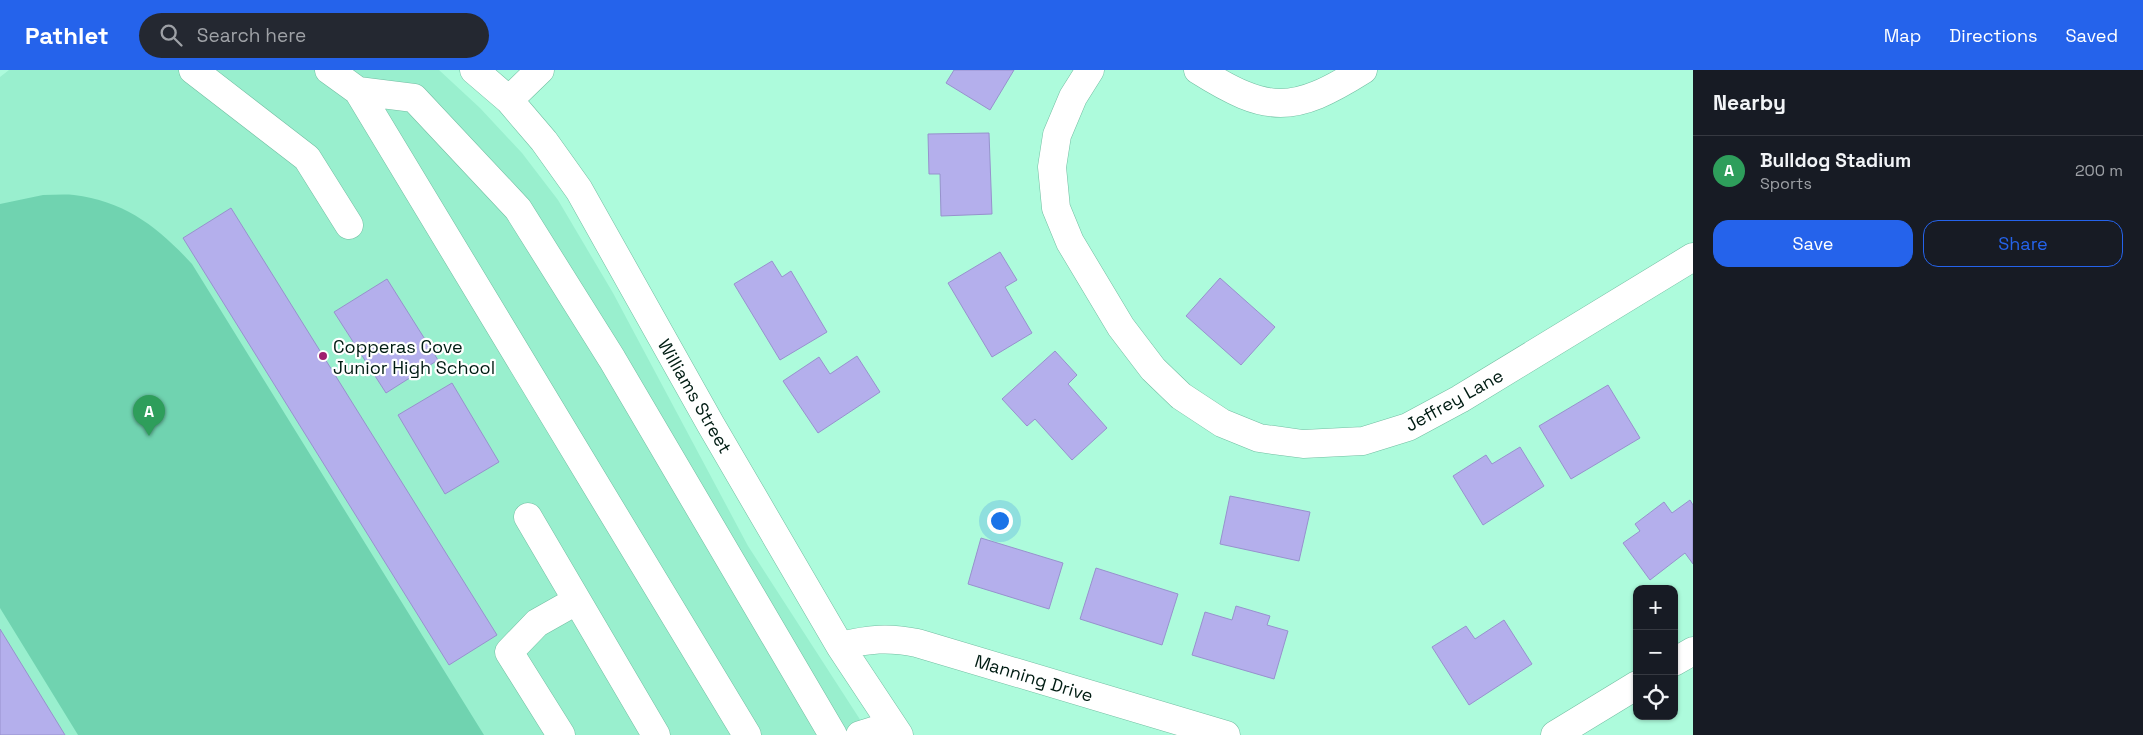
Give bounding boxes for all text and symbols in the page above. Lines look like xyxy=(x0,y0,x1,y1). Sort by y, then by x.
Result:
search box xyxy=(139,13,489,58)
text: Pathlet xyxy=(25,20,109,51)
icon: search xyxy=(157,21,185,49)
text: Search here xyxy=(197,23,306,48)
text: Map xyxy=(1884,24,1921,47)
text: Directions xyxy=(1949,24,2038,47)
text: Saved xyxy=(2066,24,2118,47)
text: Nearby xyxy=(1713,89,1786,116)
text: Bulldog Stadium xyxy=(1760,148,1911,173)
text: A xyxy=(1724,160,1734,181)
text: 200 m xyxy=(2075,160,2123,181)
text: Sports xyxy=(1760,173,1812,194)
button: Save xyxy=(1713,220,1913,267)
button: Share xyxy=(1923,220,2123,267)
place label: Copperas Cove Junior High School xyxy=(333,335,495,379)
street label: Williams Street xyxy=(653,335,737,457)
marker: Copperas Cove Junior High School xyxy=(317,350,329,362)
street label: Jeffrey Lane xyxy=(1401,364,1507,436)
pin: A xyxy=(133,395,165,436)
your location xyxy=(987,508,1013,534)
map controls xyxy=(1633,585,1678,720)
button: + xyxy=(1633,585,1678,630)
button: − xyxy=(1633,630,1678,675)
street label: Manning Drive xyxy=(972,649,1096,707)
button: locate xyxy=(1633,675,1678,720)

